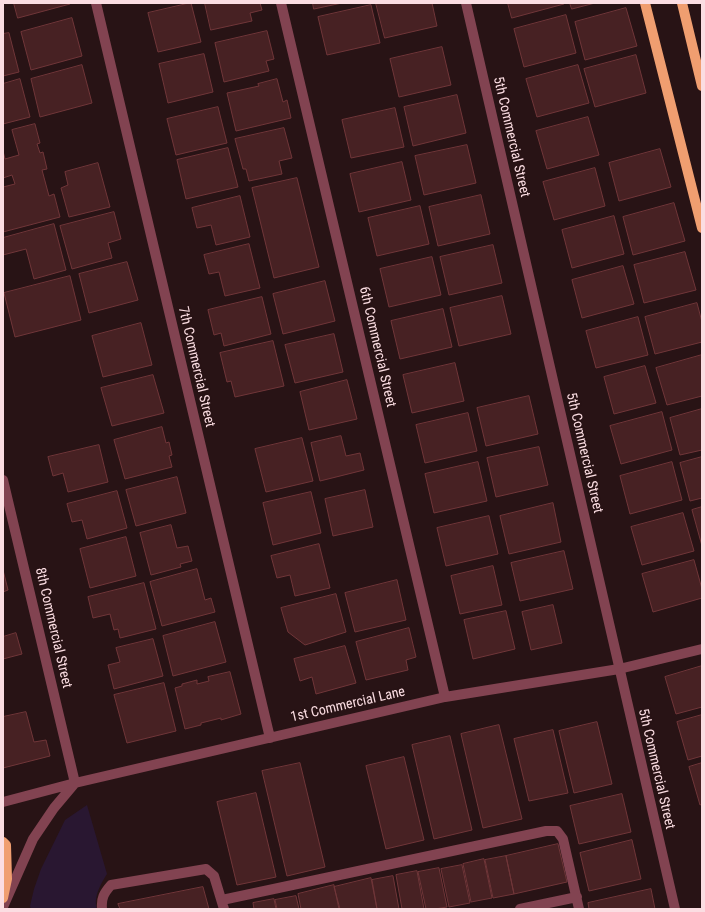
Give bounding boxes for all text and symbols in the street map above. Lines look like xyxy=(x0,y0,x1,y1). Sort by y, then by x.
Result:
street label: 5th Commercial Street xyxy=(489,75,533,199)
street label: 6th Commercial Street xyxy=(355,285,399,409)
street label: 7th Commercial Street xyxy=(174,305,218,429)
street label: 5th Commercial Street xyxy=(562,391,606,515)
street label: 8th Commercial Street xyxy=(31,566,75,690)
street label: 1st Commercial Lane xyxy=(289,684,407,726)
street label: 5th Commercial Street xyxy=(634,707,678,831)

